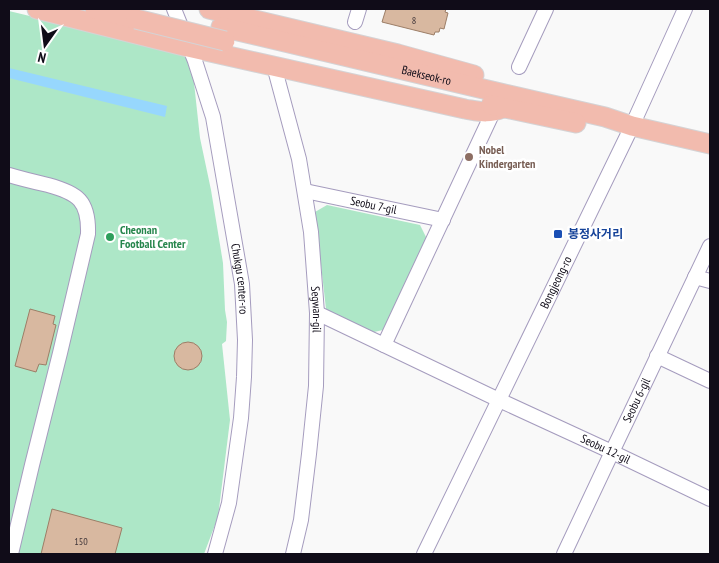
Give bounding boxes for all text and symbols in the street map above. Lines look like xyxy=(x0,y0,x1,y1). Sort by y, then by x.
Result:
house number: 8 xyxy=(412,14,416,27)
north arrow xyxy=(20,20,70,70)
text: N xyxy=(36,48,48,67)
street label: Baekseok-ro xyxy=(400,62,453,88)
place label: Nobel Kindergarten xyxy=(479,142,535,171)
marker: Nobel Kindergarten xyxy=(463,151,475,163)
street label: Seobu 7-gil xyxy=(349,193,398,217)
place label: Cheonan Football Center xyxy=(120,222,186,251)
place label: 봉정사거리 xyxy=(568,226,623,241)
marker: 봉정사거리 xyxy=(552,228,564,240)
marker: Cheonan Football Center xyxy=(104,231,116,243)
street label: Chukgu center-ro xyxy=(228,242,252,315)
street label: Bongjeong-ro xyxy=(536,254,575,311)
street label: Segwan-gil xyxy=(308,286,325,333)
street label: Seobu 6-gil xyxy=(619,375,653,425)
street label: Seobu 12-gil xyxy=(578,431,633,467)
house number: 150 xyxy=(74,535,88,548)

